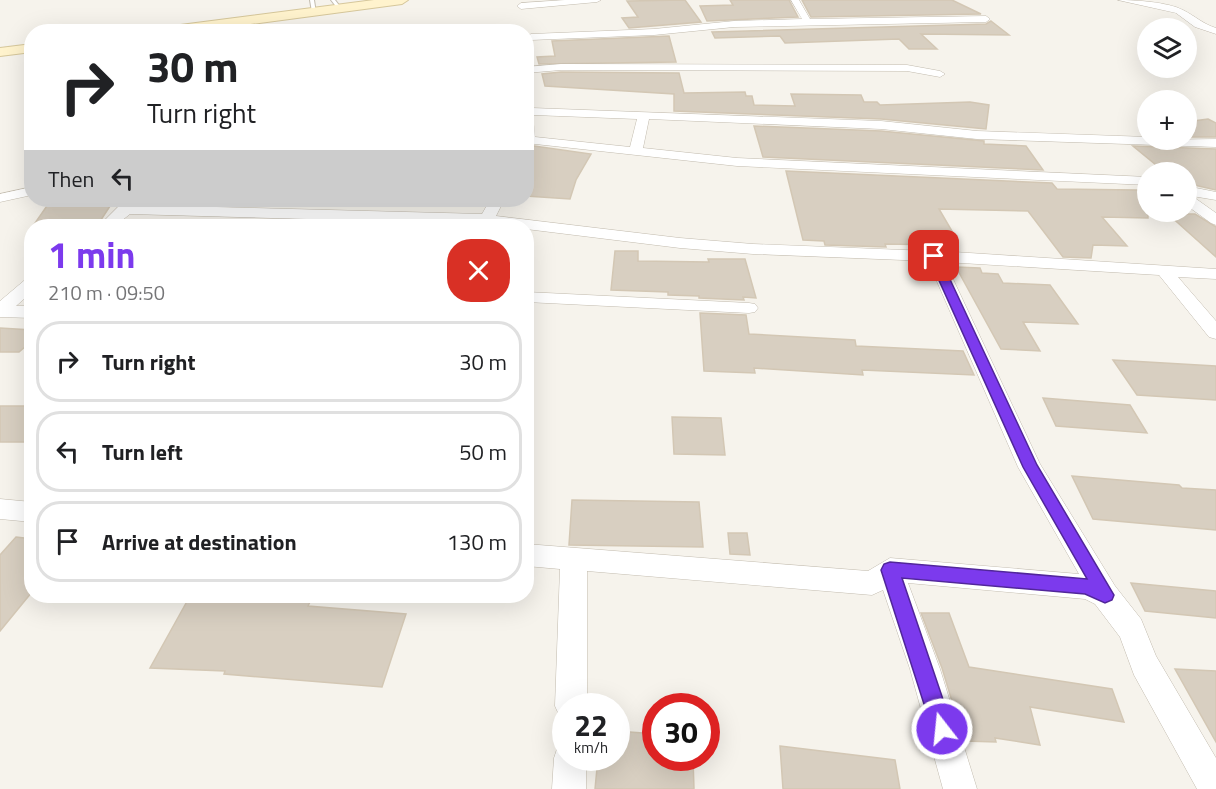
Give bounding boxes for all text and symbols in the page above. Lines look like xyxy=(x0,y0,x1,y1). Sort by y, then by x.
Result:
map controls xyxy=(1137,18,1197,222)
button: layers xyxy=(1137,18,1197,78)
text: 30 m xyxy=(147,34,239,98)
icon: right xyxy=(48,48,126,126)
button: + xyxy=(1137,90,1197,150)
text: Turn right xyxy=(147,92,256,133)
text: Then xyxy=(48,162,94,196)
icon: left xyxy=(106,162,139,195)
button: − xyxy=(1137,162,1197,222)
text: 1 min xyxy=(48,227,135,282)
pin xyxy=(908,230,959,281)
button: close xyxy=(447,239,510,302)
icon: arrive xyxy=(917,239,950,272)
text: 210 m · 09:50 xyxy=(48,277,165,308)
icon: right xyxy=(51,345,84,378)
text: Turn right xyxy=(102,345,196,379)
text: 30 m xyxy=(459,345,507,379)
icon: left xyxy=(51,435,84,468)
text: Turn left xyxy=(102,435,183,469)
text: 50 m xyxy=(459,435,507,469)
icon: arrive xyxy=(51,525,84,558)
text: Arrive at destination xyxy=(102,525,297,559)
text: 130 m xyxy=(447,525,507,559)
speed limit sign: 30 xyxy=(642,693,720,771)
position arrow xyxy=(910,697,974,761)
text: 22 xyxy=(574,702,608,748)
text: km/h xyxy=(574,736,608,759)

